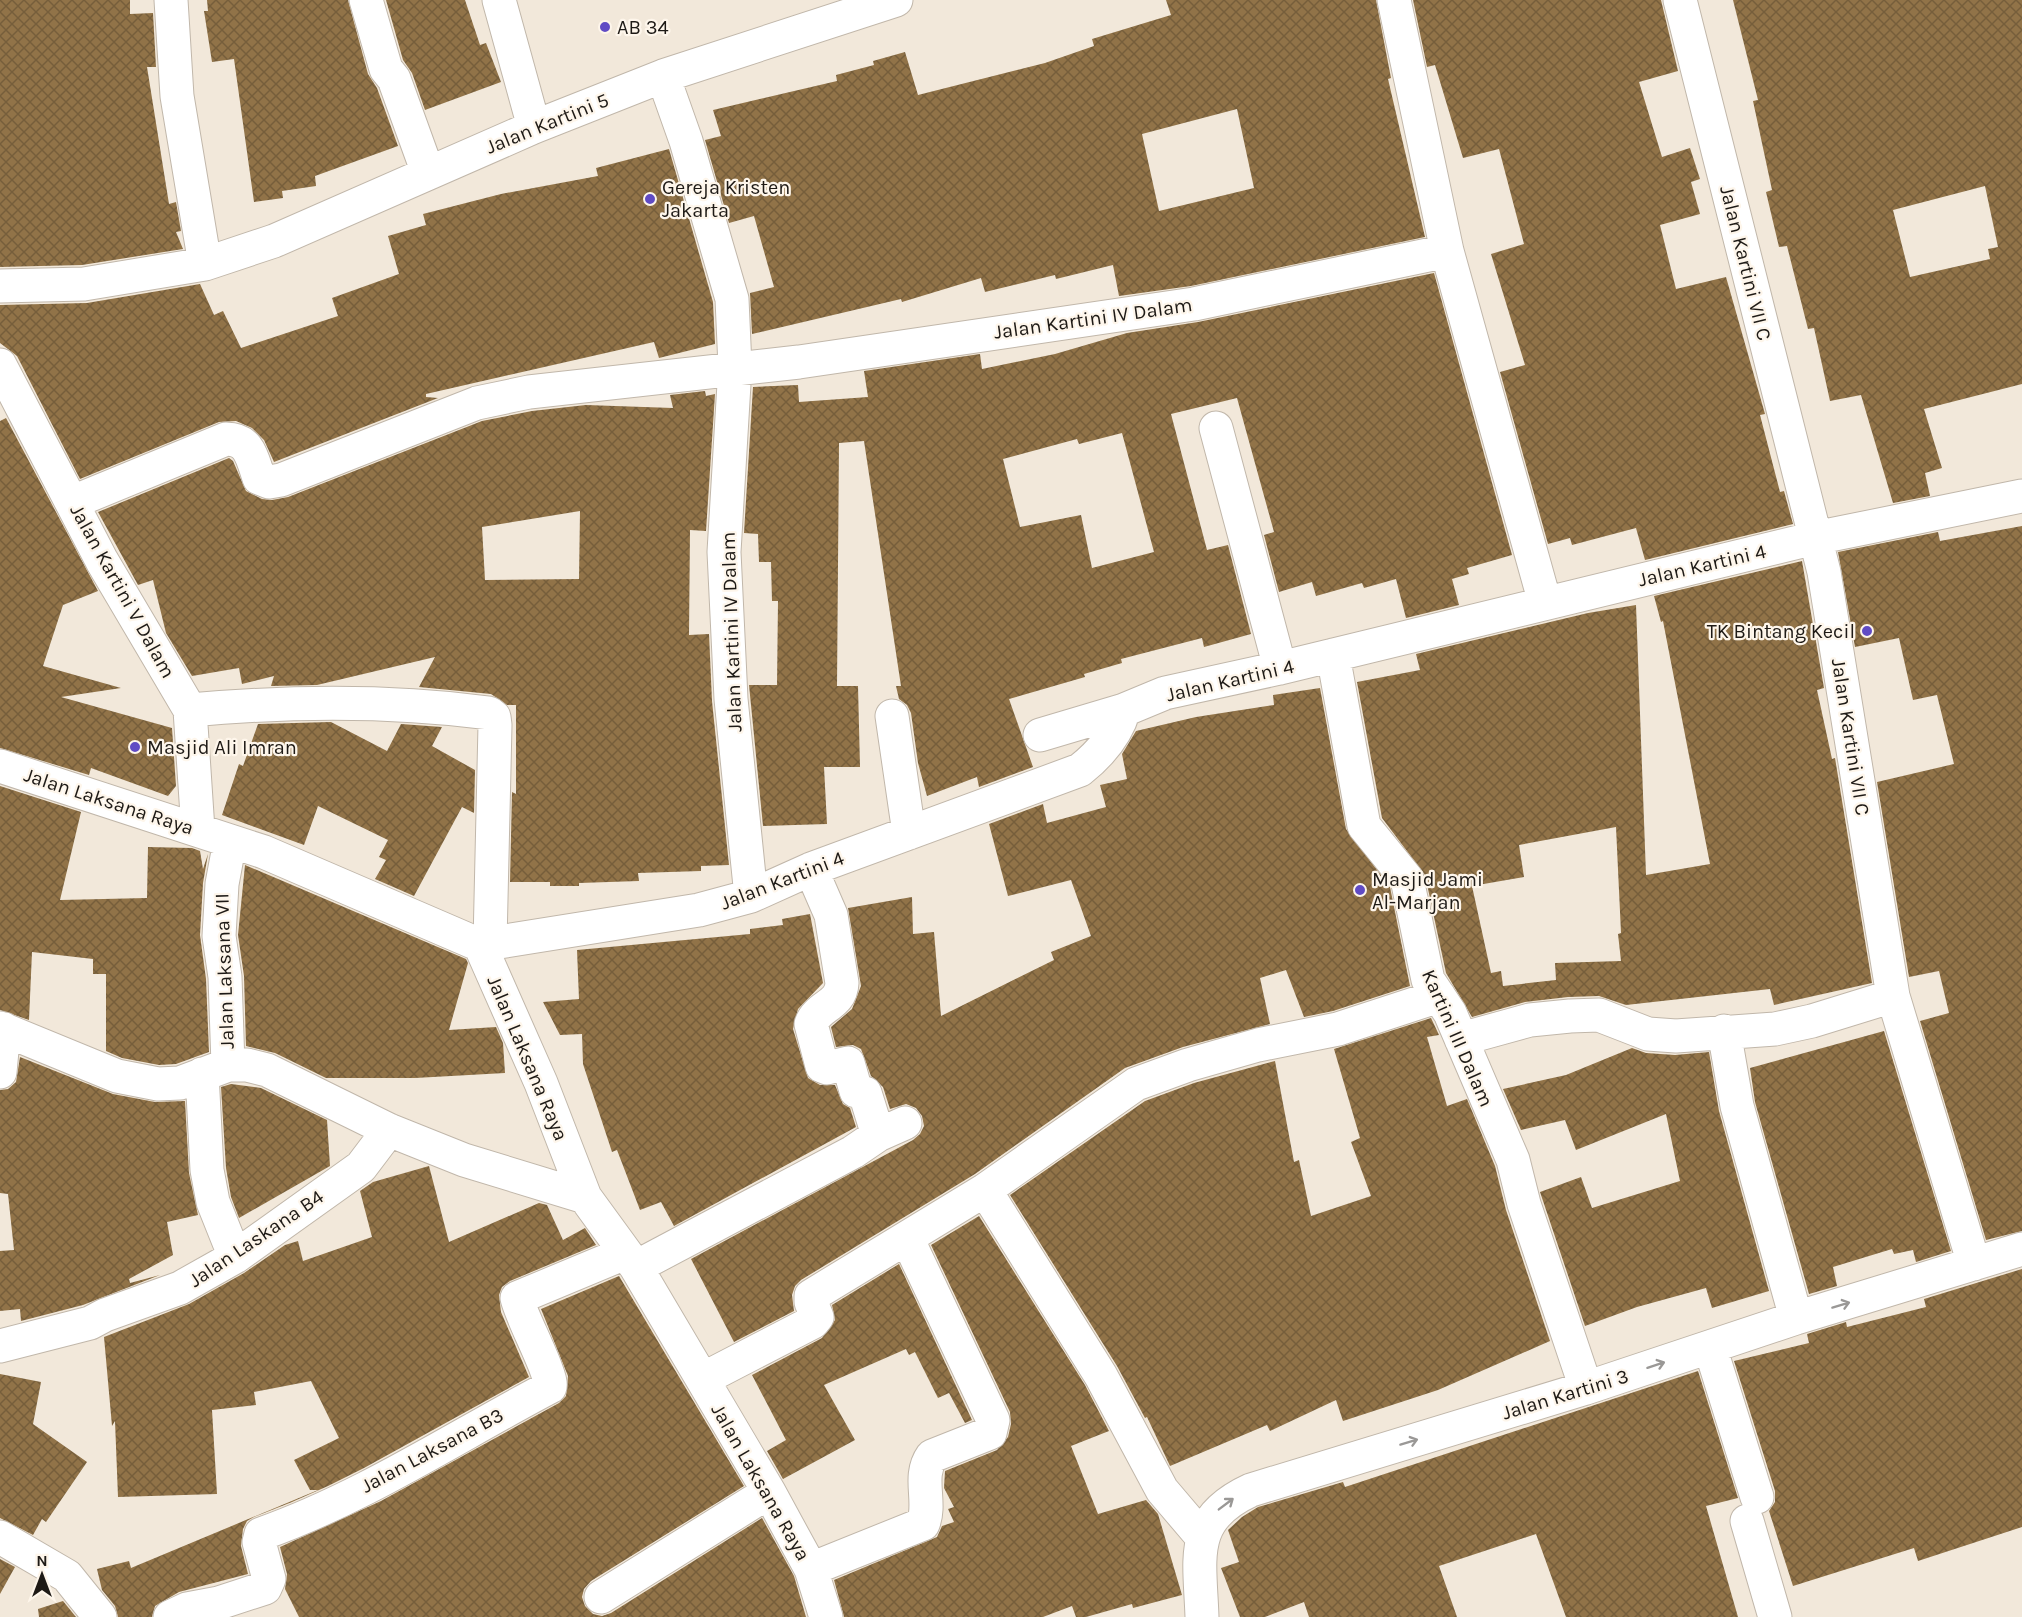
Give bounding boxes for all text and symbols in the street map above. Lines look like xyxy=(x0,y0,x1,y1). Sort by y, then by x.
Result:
place label: AB 34 xyxy=(617,16,669,39)
marker: AB 34 xyxy=(598,20,612,34)
street label: Jalan Kartini 5 xyxy=(482,88,612,159)
place label: Gereja Kristen Jakarta xyxy=(662,176,790,222)
street label: Jalan Kartini VII C xyxy=(1715,183,1776,343)
marker: Gereja Kristen Jakarta xyxy=(643,192,657,206)
street label: Jalan Kartini IV Dalam xyxy=(992,293,1194,344)
street label: Jalan Kartini V Dalam xyxy=(65,501,180,682)
street label: Jalan Kartini IV Dalam xyxy=(717,531,746,732)
street label: Jalan Kartini 4 xyxy=(1636,540,1768,591)
place label: TK Bintang Kecil xyxy=(1707,620,1855,643)
marker: TK Bintang Kecil xyxy=(1860,624,1874,638)
street label: Jalan Kartini 4 xyxy=(1164,655,1296,706)
street label: Jalan Kartini VII C xyxy=(1827,657,1874,817)
place label: Masjid Ali Imran xyxy=(147,736,297,759)
marker: Masjid Ali Imran xyxy=(128,740,142,754)
street label: Jalan Laksana Raya xyxy=(21,763,197,840)
street label: Jalan Kartini 4 xyxy=(717,846,847,915)
place label: Masjid Jami Al-Marjan xyxy=(1372,868,1483,914)
marker: Masjid Jami Al-Marjan xyxy=(1353,883,1367,897)
street label: Jalan Laksana VII xyxy=(210,893,239,1049)
street label: Kartini III Dalam xyxy=(1417,966,1498,1110)
street label: Jalan Laksana Raya xyxy=(482,972,573,1144)
street label: Jalan Laskana B4 xyxy=(185,1185,328,1292)
one-way arrow xyxy=(1831,1299,1850,1310)
one-way arrow xyxy=(1646,1359,1665,1370)
street label: Jalan Kartini 3 xyxy=(1499,1364,1631,1425)
street label: Jalan Laksana Raya xyxy=(706,1400,815,1565)
street label: Jalan Laksana B3 xyxy=(357,1403,507,1498)
one-way arrow xyxy=(1399,1436,1418,1447)
one-way arrow xyxy=(1217,1498,1233,1511)
north arrow xyxy=(12,1545,72,1605)
text: N xyxy=(36,1551,48,1570)

